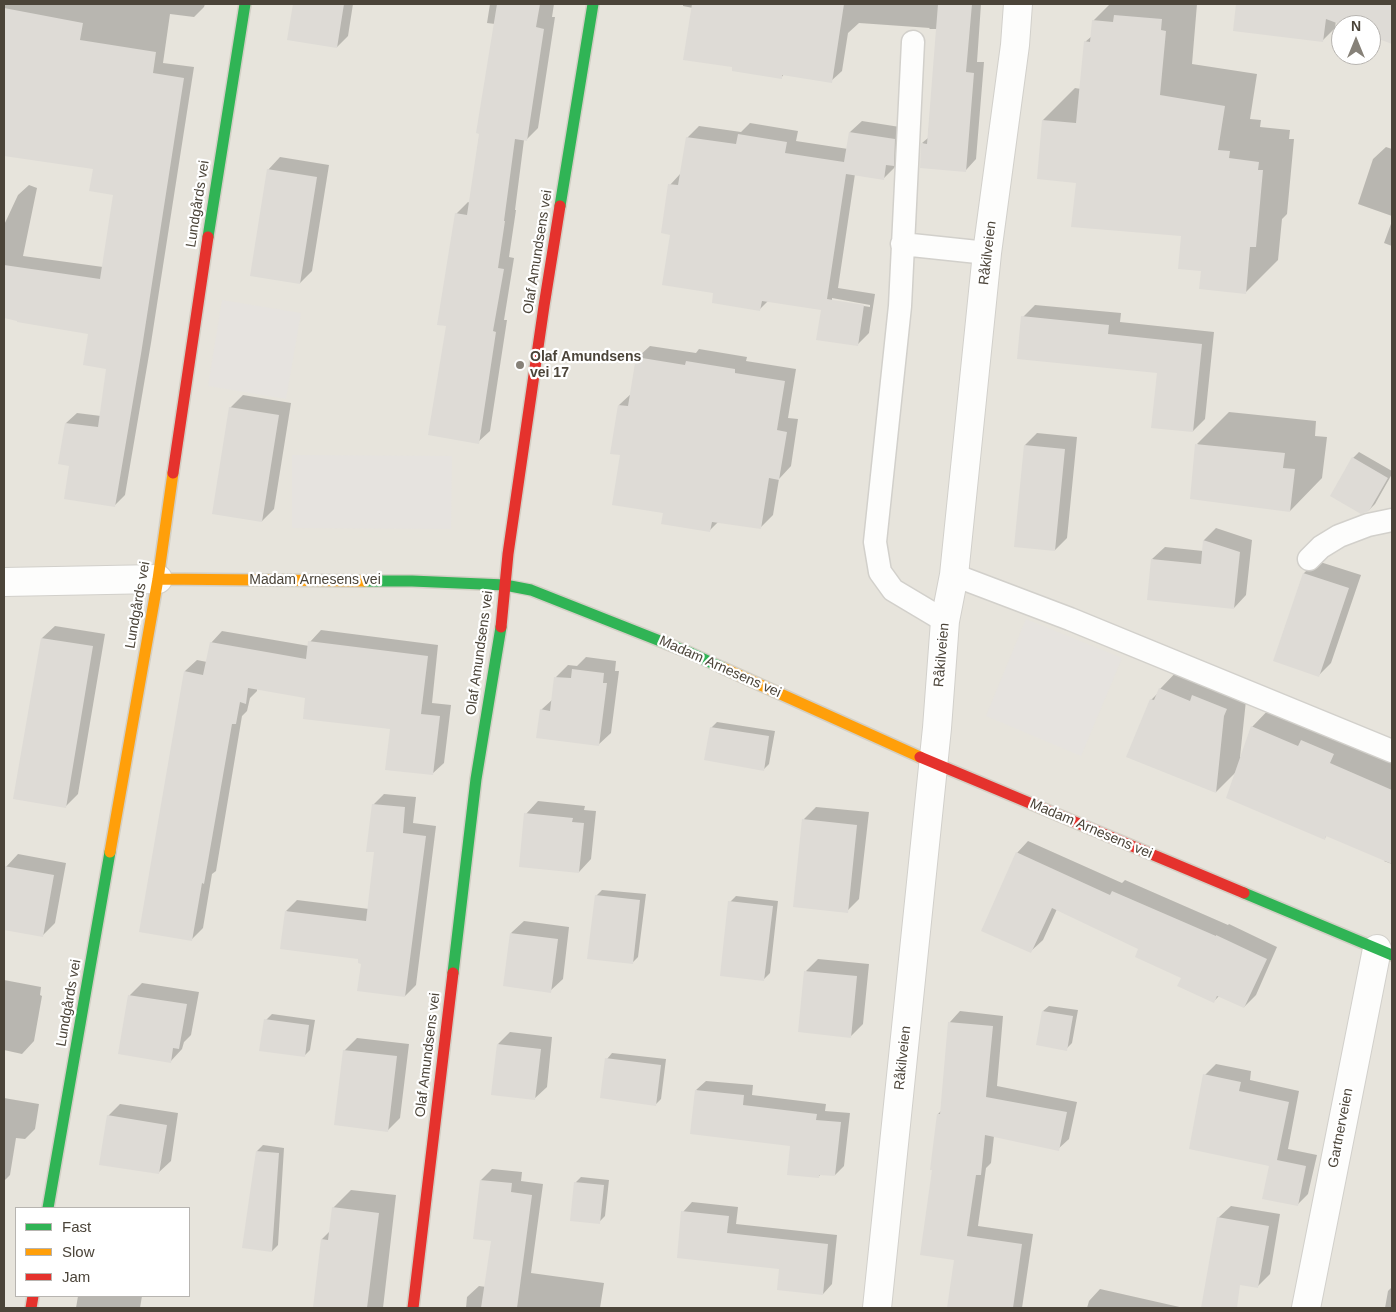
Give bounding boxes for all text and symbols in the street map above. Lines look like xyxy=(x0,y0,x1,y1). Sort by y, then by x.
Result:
north arrow xyxy=(1331,15,1381,65)
text: N xyxy=(1351,18,1361,34)
street label: Lundgårds vei xyxy=(183,159,213,249)
street label: Olaf Amundsens vei xyxy=(520,189,556,315)
street label: Råkilveien xyxy=(976,220,1000,286)
place label: Olaf Amundsens vei 17 xyxy=(530,349,641,382)
marker: Olaf Amundsens vei 17 xyxy=(514,359,526,371)
street label: Lundgårds vei xyxy=(122,560,154,650)
street label: Madam Arnesens vei xyxy=(249,572,381,588)
street label: Olaf Amundsens vei xyxy=(463,590,497,716)
street label: Råkilveien xyxy=(931,622,953,688)
street label: Madam Arnesens vei xyxy=(657,633,783,701)
street label: Madam Arnesens vei xyxy=(1027,796,1155,862)
street label: Lundgårds vei xyxy=(53,958,85,1048)
street label: Olaf Amundsens vei xyxy=(412,992,444,1118)
street label: Råkilveien xyxy=(891,1025,915,1091)
street label: Gartnerveien xyxy=(1325,1087,1357,1169)
legend xyxy=(15,1207,190,1297)
text: Fast xyxy=(62,1218,91,1235)
text: Slow xyxy=(62,1243,95,1260)
text: Jam xyxy=(62,1268,90,1285)

